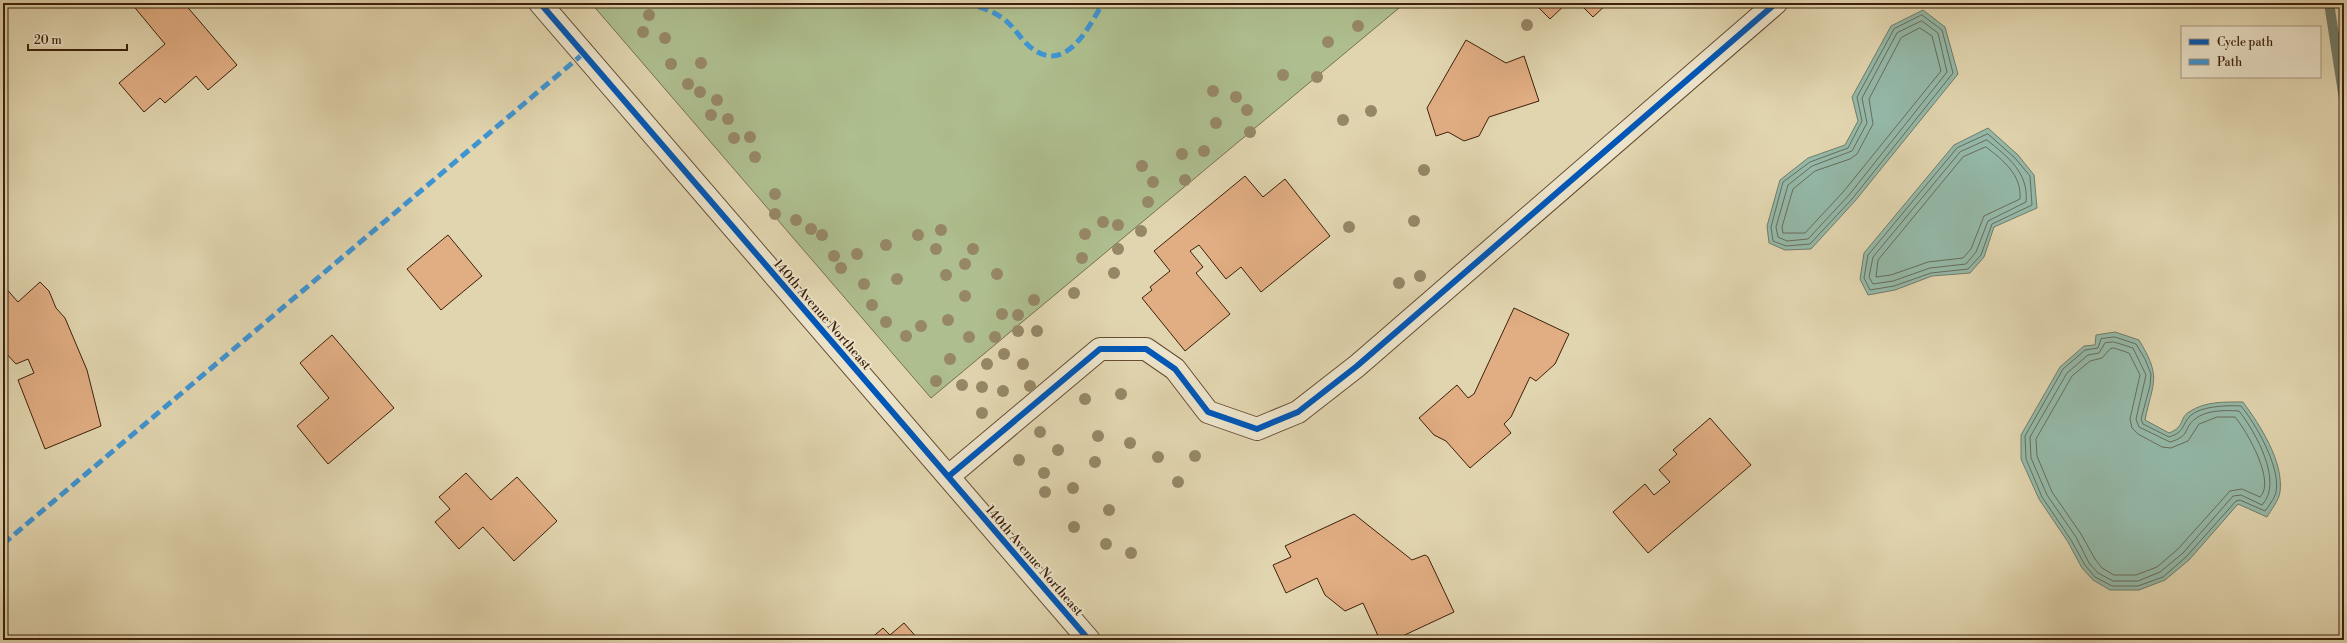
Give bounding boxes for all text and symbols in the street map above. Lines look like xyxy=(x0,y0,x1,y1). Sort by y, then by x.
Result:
scale bar xyxy=(28,26,127,52)
legend xyxy=(2181,26,2321,78)
text: 20 m xyxy=(34,33,62,48)
text: Cycle path xyxy=(2217,35,2273,50)
text: Path xyxy=(2217,55,2242,70)
street label: 140th Avenue Northeast xyxy=(770,256,875,373)
street label: 140th Avenue Northeast xyxy=(982,502,1087,619)

